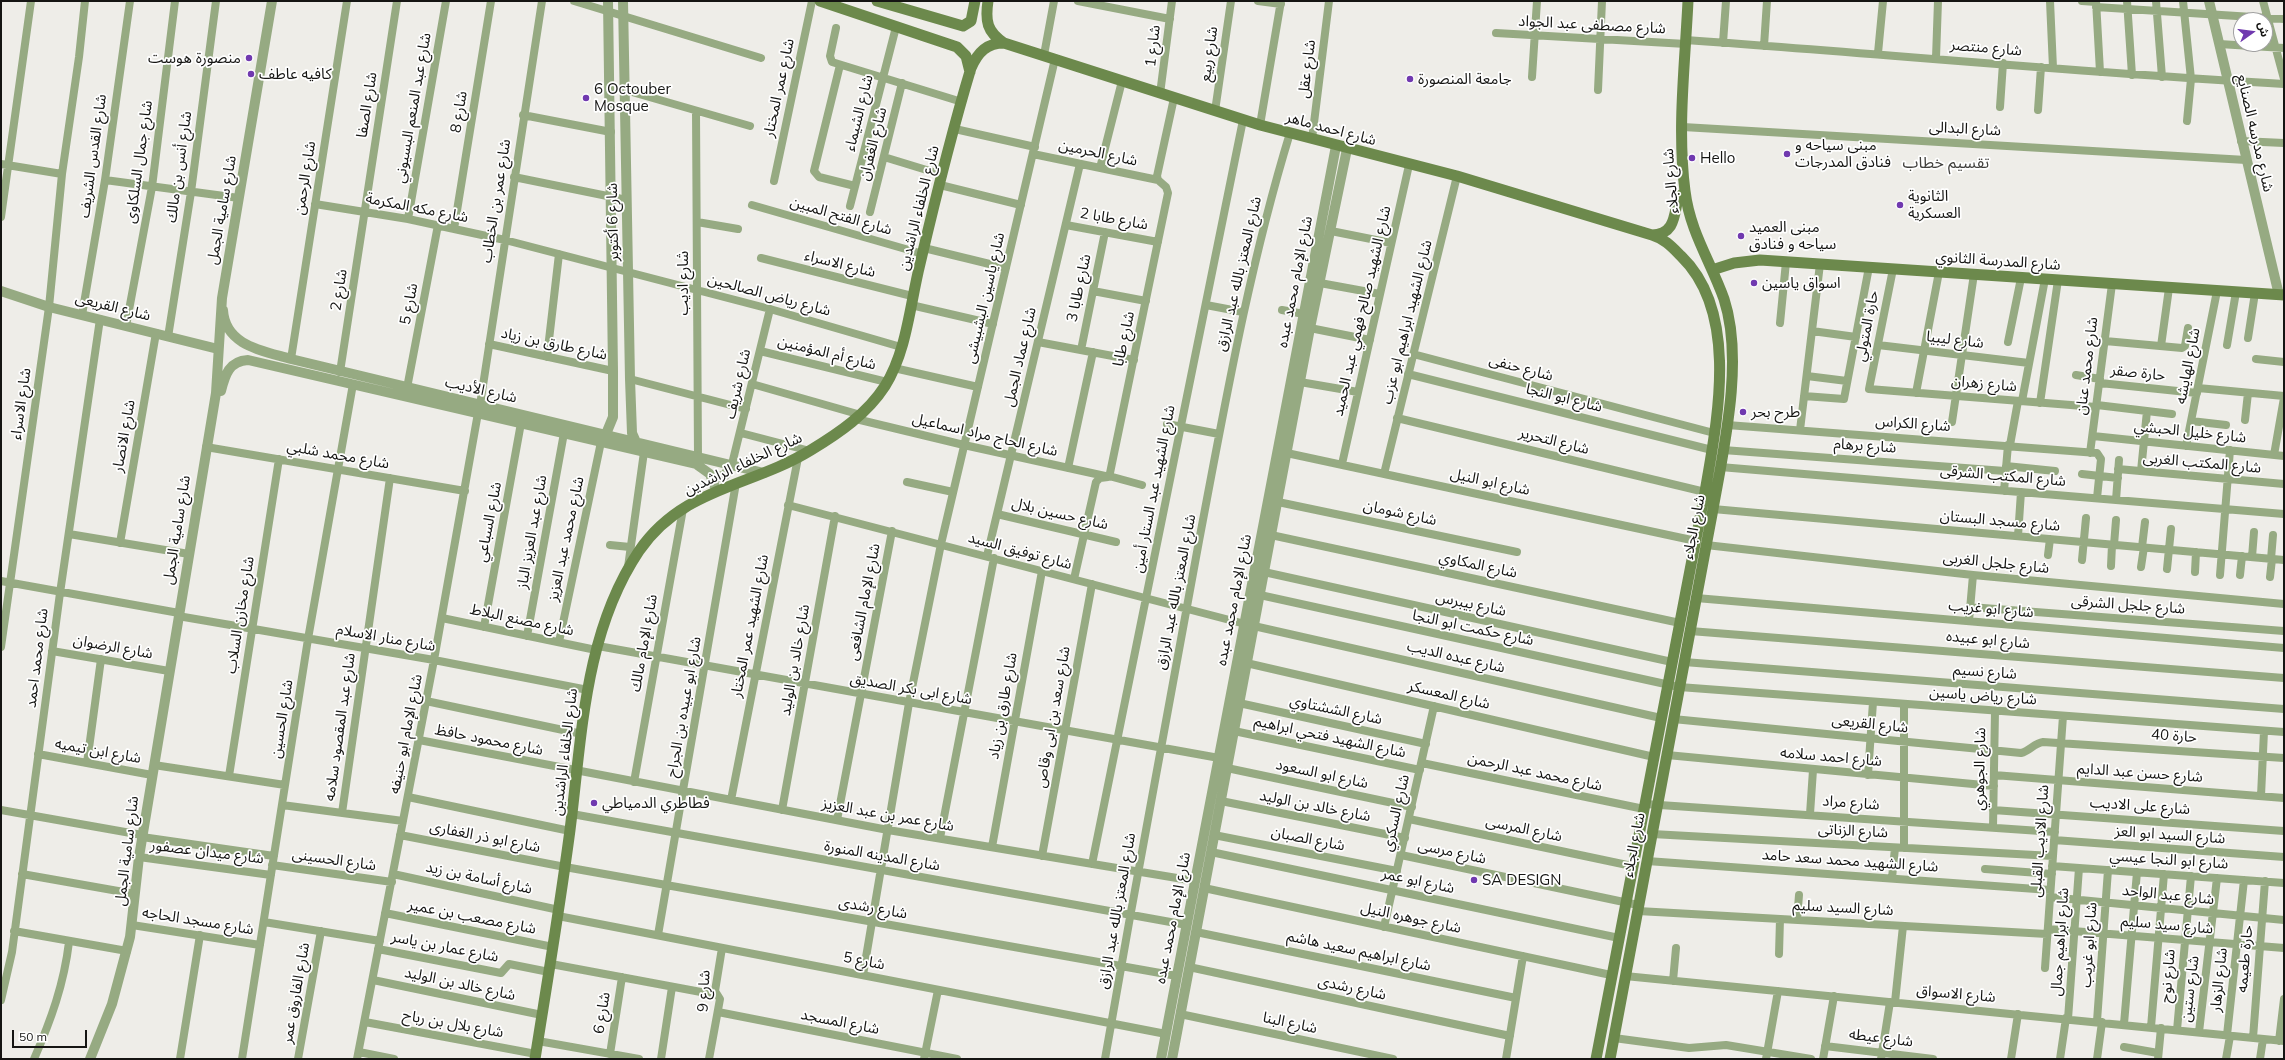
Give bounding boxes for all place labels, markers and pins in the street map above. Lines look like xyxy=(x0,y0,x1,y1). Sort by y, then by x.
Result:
place label: منصورة هوست xyxy=(148,49,241,67)
marker: منصورة هوست xyxy=(244,53,254,63)
place label: كافيه عاطف xyxy=(259,65,332,83)
marker: كافيه عاطف xyxy=(246,69,256,79)
place label: جامعة المنصورة xyxy=(1418,70,1512,88)
marker: جامعة المنصورة xyxy=(1405,74,1415,84)
place label: 6 Octouber Mosque xyxy=(594,80,671,115)
marker: 6 Octouber Mosque xyxy=(581,93,591,103)
place label: مبنى سياحه و فنادق المدرجات xyxy=(1795,136,1891,171)
place label: Hello xyxy=(1700,149,1735,167)
marker: مبنى سياحه و فنادق المدرجات xyxy=(1782,149,1792,159)
marker: Hello xyxy=(1687,153,1697,163)
place label: الثانوية العسكرية xyxy=(1908,187,1961,222)
marker: الثانوية العسكرية xyxy=(1895,200,1905,210)
place label: مبنى العميد سياحه و فنادق xyxy=(1749,218,1836,253)
marker: مبنى العميد سياحه و فنادق xyxy=(1736,231,1746,241)
place label: اسواق ياسين xyxy=(1762,274,1841,292)
marker: اسواق ياسين xyxy=(1749,278,1759,288)
place label: طرح بحر xyxy=(1751,403,1800,421)
marker: طرح بحر xyxy=(1738,407,1748,417)
place label: فطاطري الدمياطي xyxy=(602,794,710,812)
marker: فطاطري الدمياطي xyxy=(589,798,599,808)
place label: SA DESIGN xyxy=(1482,871,1562,889)
marker: SA DESIGN xyxy=(1469,875,1479,885)

